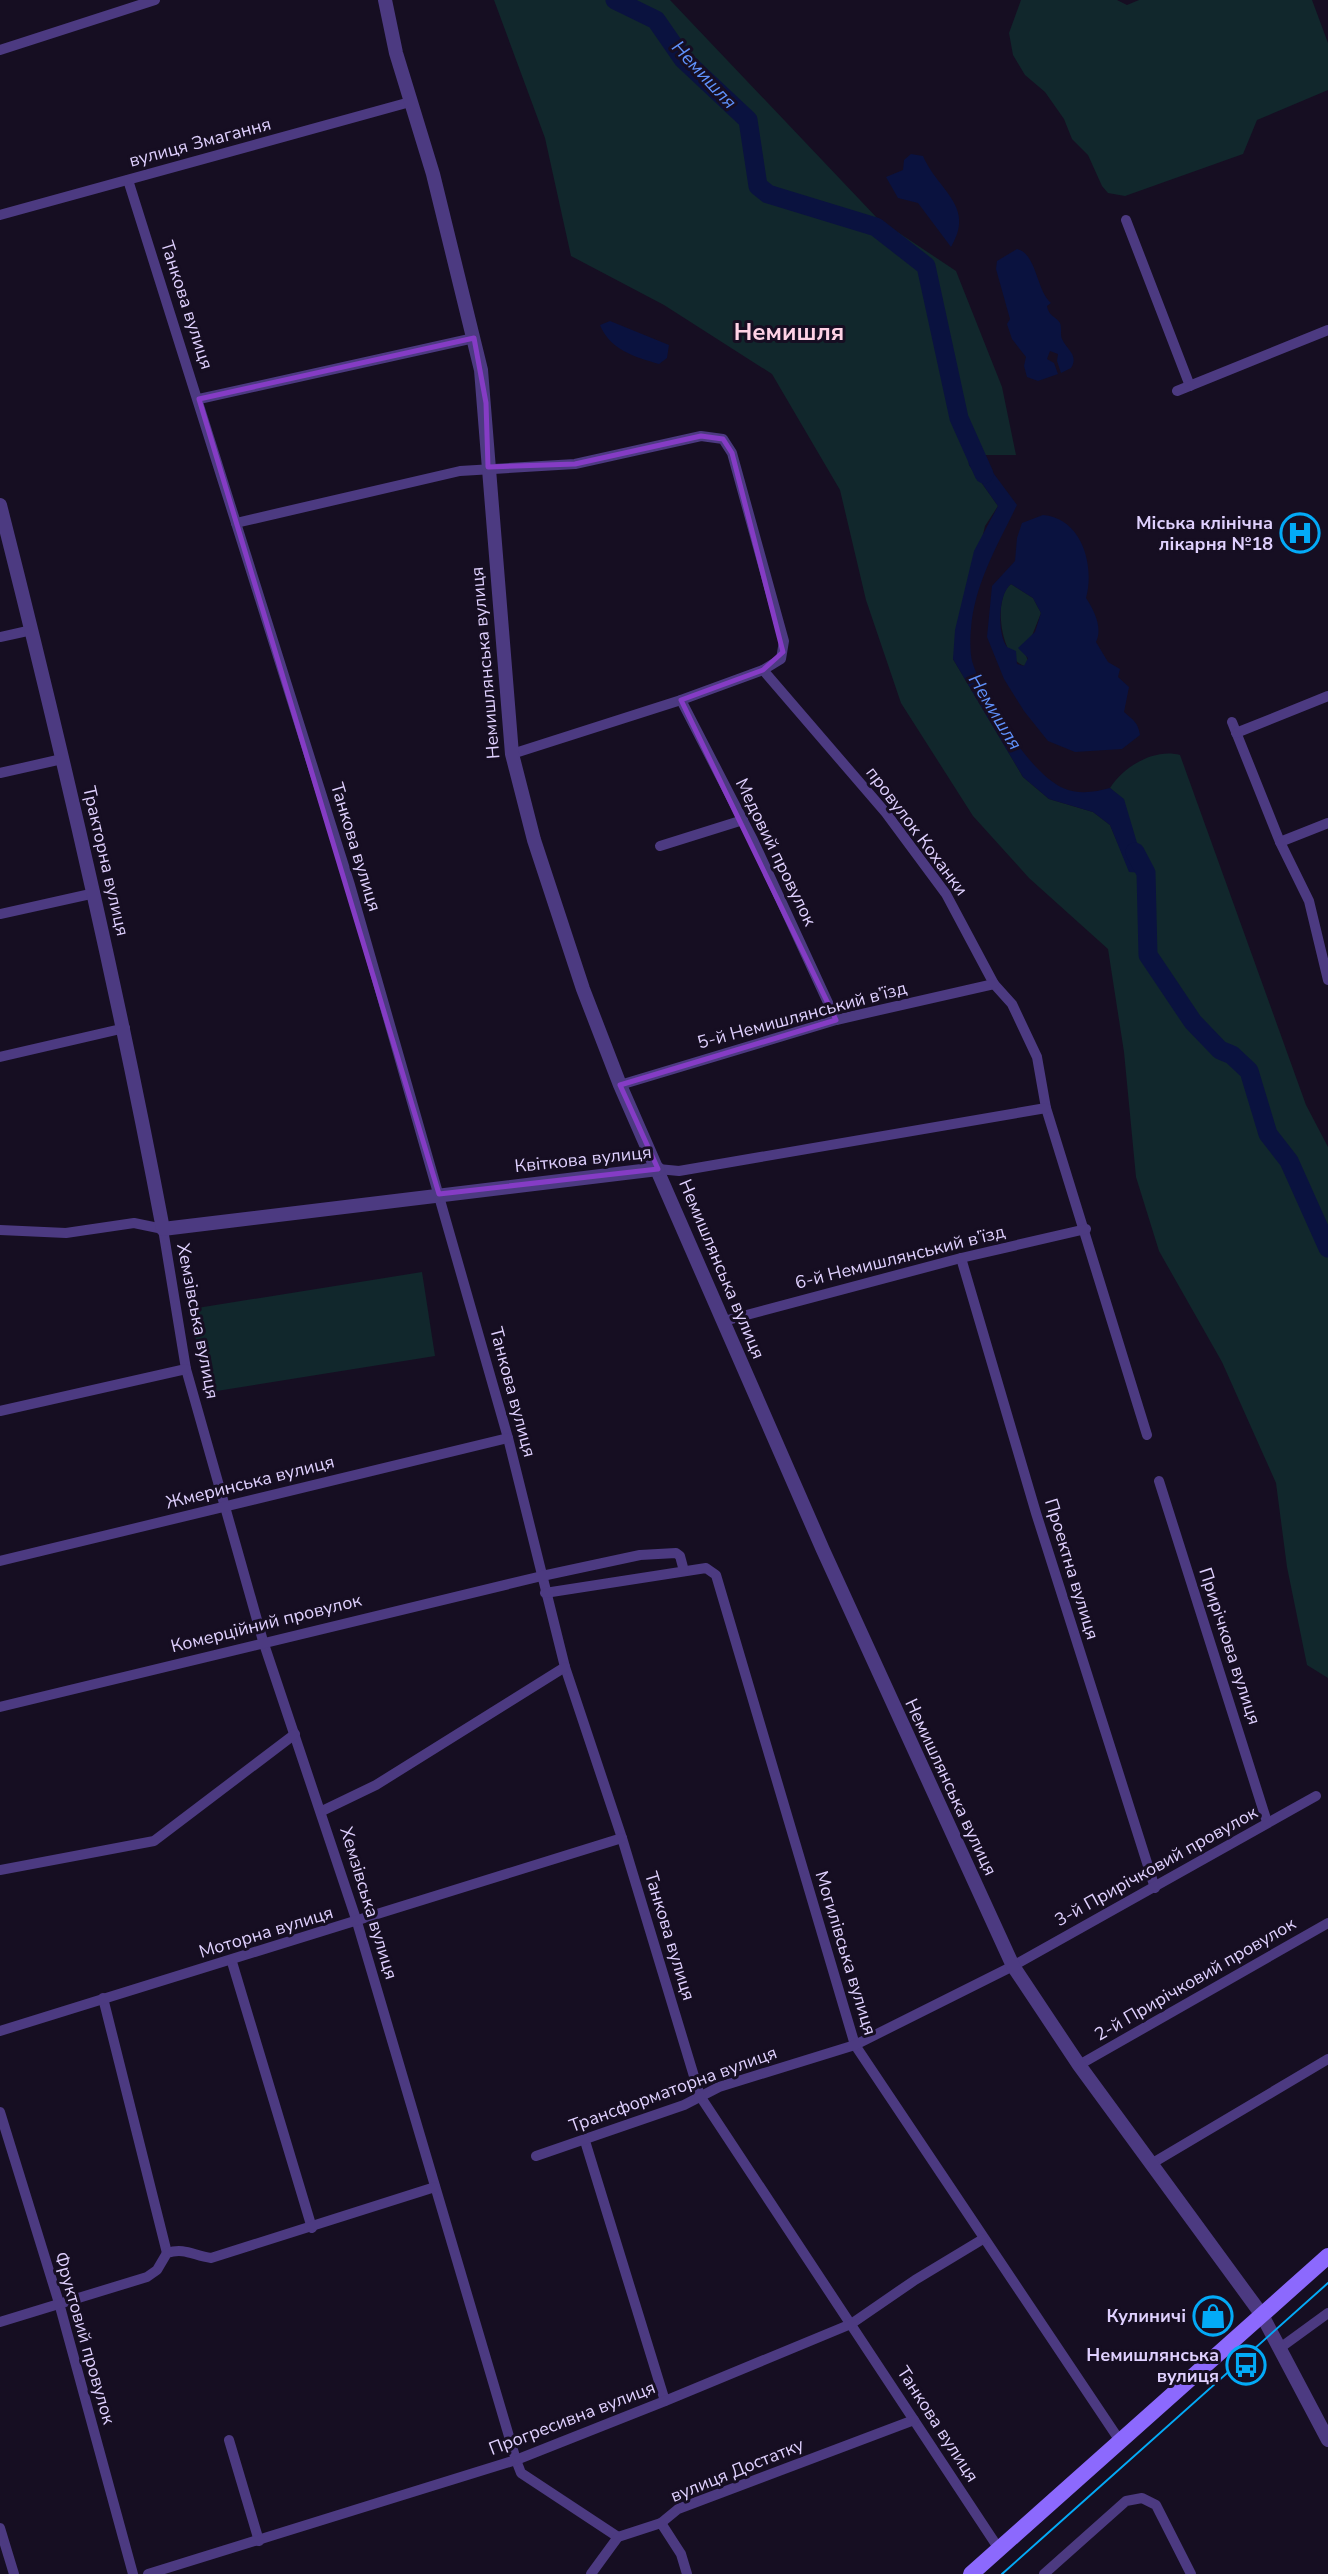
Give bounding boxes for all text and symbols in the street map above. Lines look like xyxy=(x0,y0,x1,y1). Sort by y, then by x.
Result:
water label: Немишля xyxy=(666,35,742,115)
street label: вулиця Змагання xyxy=(126,111,274,173)
street label: Танкова вулиця xyxy=(155,238,219,372)
district label: Немишля xyxy=(734,316,844,348)
place label: Міська клінічна лікарня №18 xyxy=(1136,511,1273,556)
hospital icon: Міська клінічна лікарня №18 xyxy=(1279,512,1321,554)
street label: Немишлянська вулиця xyxy=(465,566,505,760)
water label: Немишля xyxy=(962,669,1028,755)
street label: провулок Коханки xyxy=(860,762,974,900)
street label: Медовий провулок xyxy=(730,774,822,930)
street label: Танкова вулиця xyxy=(325,780,387,914)
street label: Тракторна вулиця xyxy=(77,784,135,938)
street label: 5-й Немишлянський в’їзд xyxy=(695,975,910,1055)
street label: Квіткова вулиця xyxy=(513,1140,653,1178)
street label: Немишлянська вулиця xyxy=(673,1176,771,1362)
street label: 6-й Немишлянський в’їзд xyxy=(792,1219,1008,1295)
street label: Хемзівська вулиця xyxy=(171,1241,225,1401)
street label: Танкова вулиця xyxy=(484,1324,542,1460)
street label: Жмеринська вулиця xyxy=(163,1449,337,1515)
street label: Проектна вулиця xyxy=(1039,1495,1105,1643)
street label: Прирічкова вулиця xyxy=(1193,1564,1267,1728)
street label: Комерційний провулок xyxy=(168,1588,364,1658)
street label: Немишлянська вулиця xyxy=(899,1695,1003,1879)
street label: 3-й Прирічковий провулок xyxy=(1050,1800,1262,1932)
street label: Хемзівська вулиця xyxy=(334,1824,404,1982)
street label: Могилівська вулиця xyxy=(810,1868,882,2038)
street label: Танкова вулиця xyxy=(639,1869,701,2003)
street label: Моторна вулиця xyxy=(196,1900,336,1964)
street label: 2-й Прирічковий провулок xyxy=(1090,1911,1300,2047)
street label: Трансформаторна вулиця xyxy=(566,2040,780,2138)
street label: Фруктовий провулок xyxy=(49,2249,121,2428)
shop icon: Кулиничі xyxy=(1192,2295,1234,2337)
place label: Кулиничі xyxy=(1107,2304,1186,2328)
place label: Немишлянська вулиця xyxy=(1086,2343,1219,2388)
bus stop icon: Немишлянська вулиця xyxy=(1225,2344,1267,2386)
street label: Танкова вулиця xyxy=(892,2361,984,2487)
street label: Прогресивна вулиця xyxy=(485,2375,659,2461)
street label: вулиця Достатку xyxy=(667,2432,808,2508)

